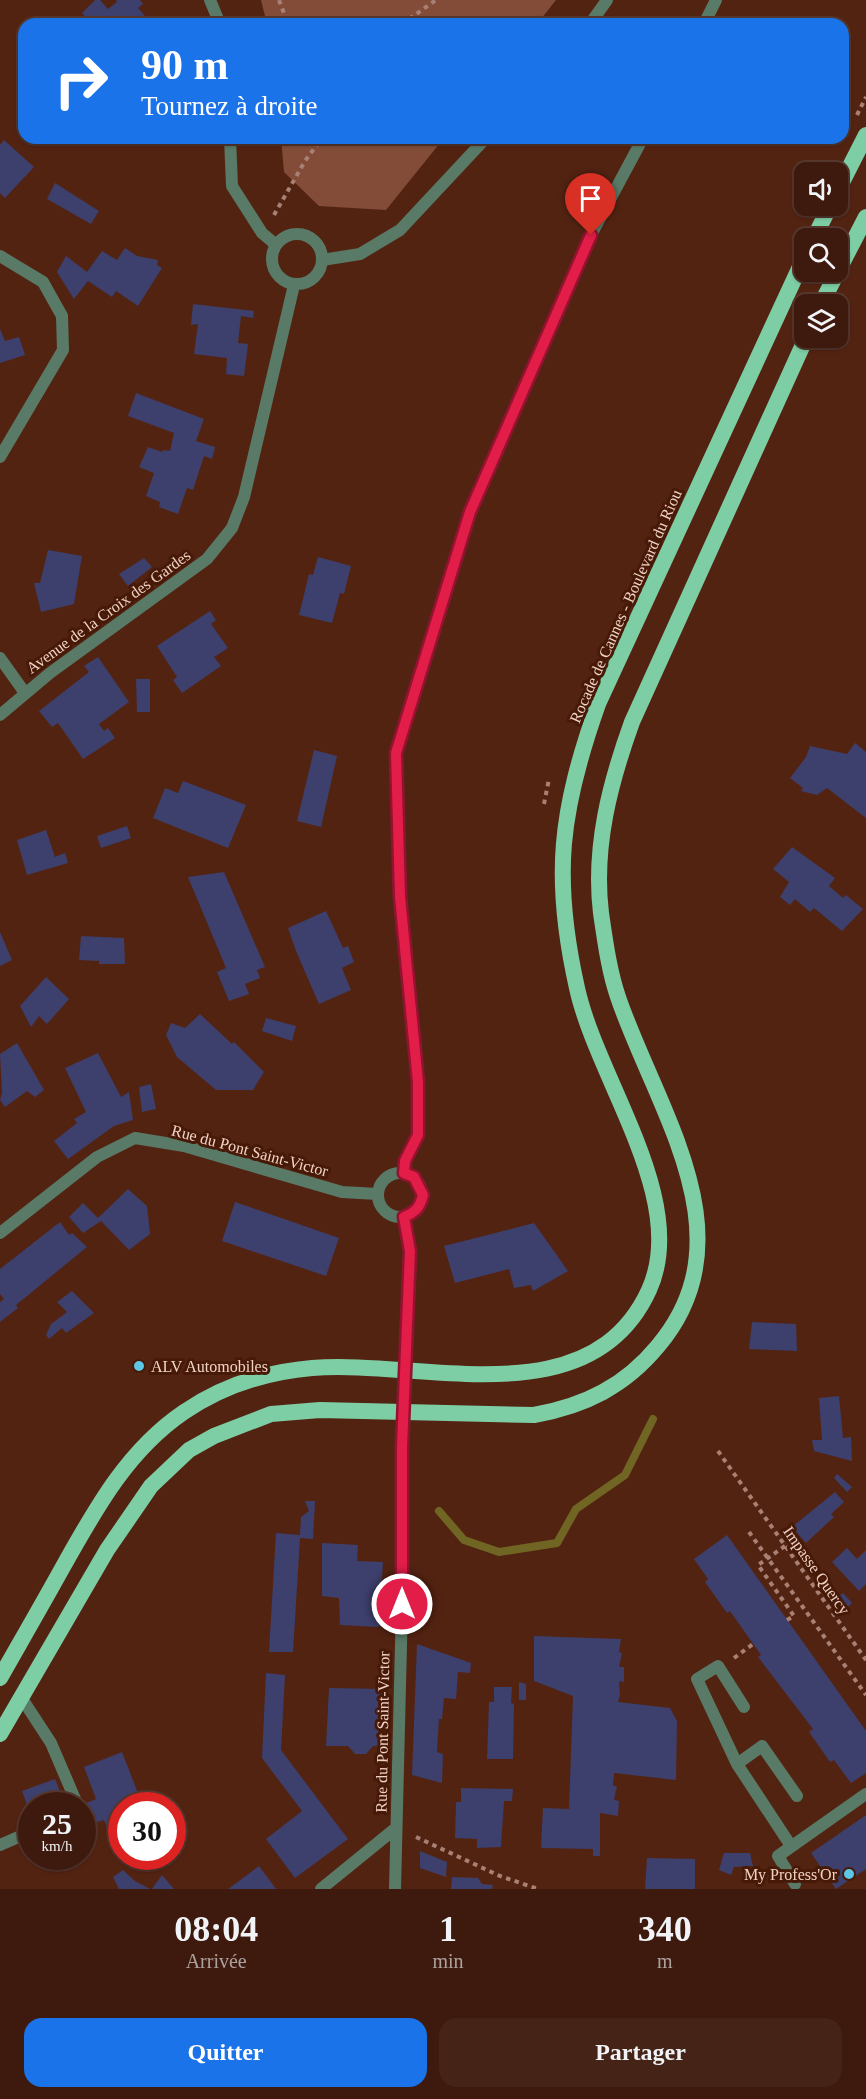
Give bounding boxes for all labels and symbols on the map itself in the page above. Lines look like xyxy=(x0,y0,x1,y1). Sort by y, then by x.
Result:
pin xyxy=(565,173,616,235)
street label: Rocade de Cannes - Boulevard du Riou xyxy=(566,487,685,725)
street label: Avenue de la Croix des Gardes xyxy=(23,546,194,677)
street label: Rue du Pont Saint-Victor xyxy=(170,1121,331,1180)
place label: ALV Automobiles xyxy=(151,1358,268,1375)
marker: ALV Automobiles xyxy=(132,1359,146,1373)
street label: Impasse Quercy xyxy=(779,1523,853,1618)
position arrow xyxy=(370,1572,434,1636)
street label: Rue du Pont Saint-Victor xyxy=(373,1651,392,1813)
speed limit sign: 30 xyxy=(108,1792,186,1870)
place label: My Profess'Or xyxy=(744,1866,838,1884)
marker: My Profess'Or xyxy=(842,1867,856,1881)

